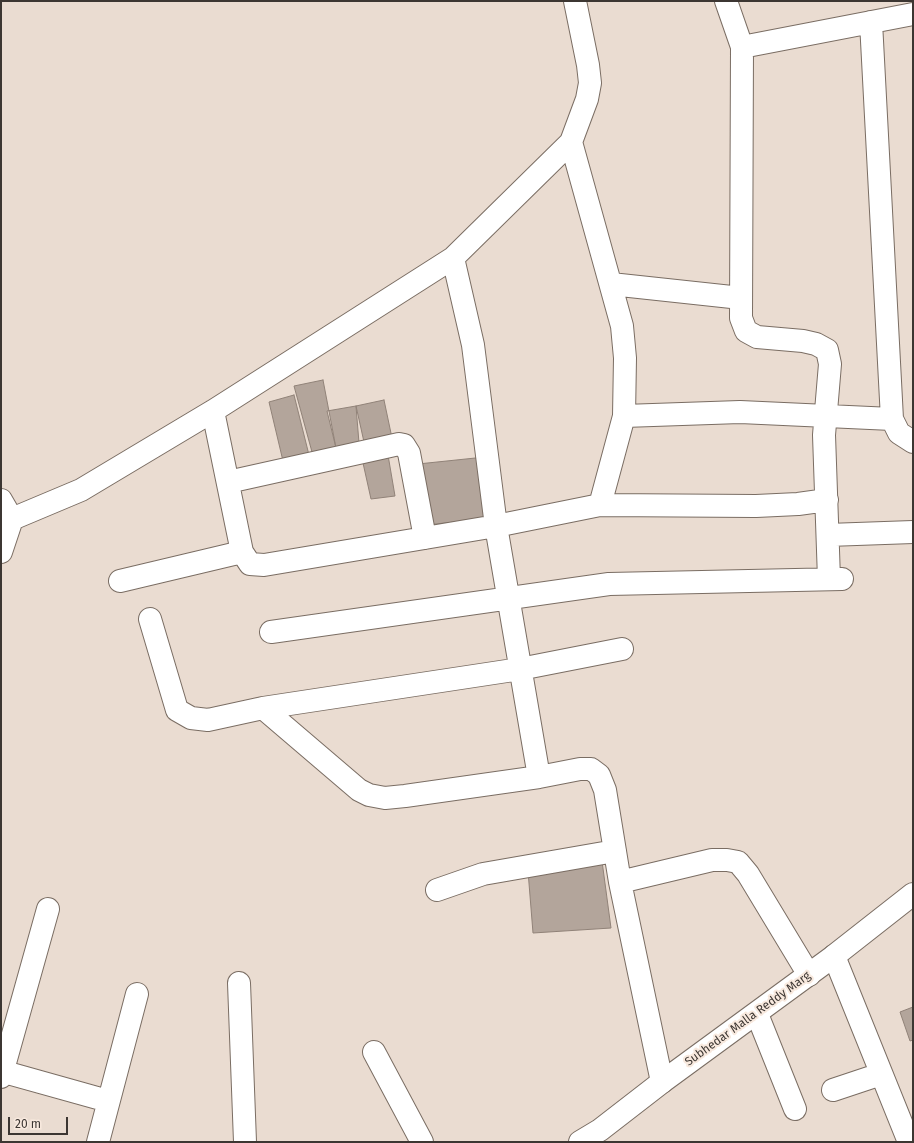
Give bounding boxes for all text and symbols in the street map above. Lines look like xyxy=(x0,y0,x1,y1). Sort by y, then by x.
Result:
street label: Subhedar Malla Reddy Marg xyxy=(682,969,814,1069)
scale bar xyxy=(10,1109,70,1135)
text: 20 m xyxy=(15,1117,41,1131)

